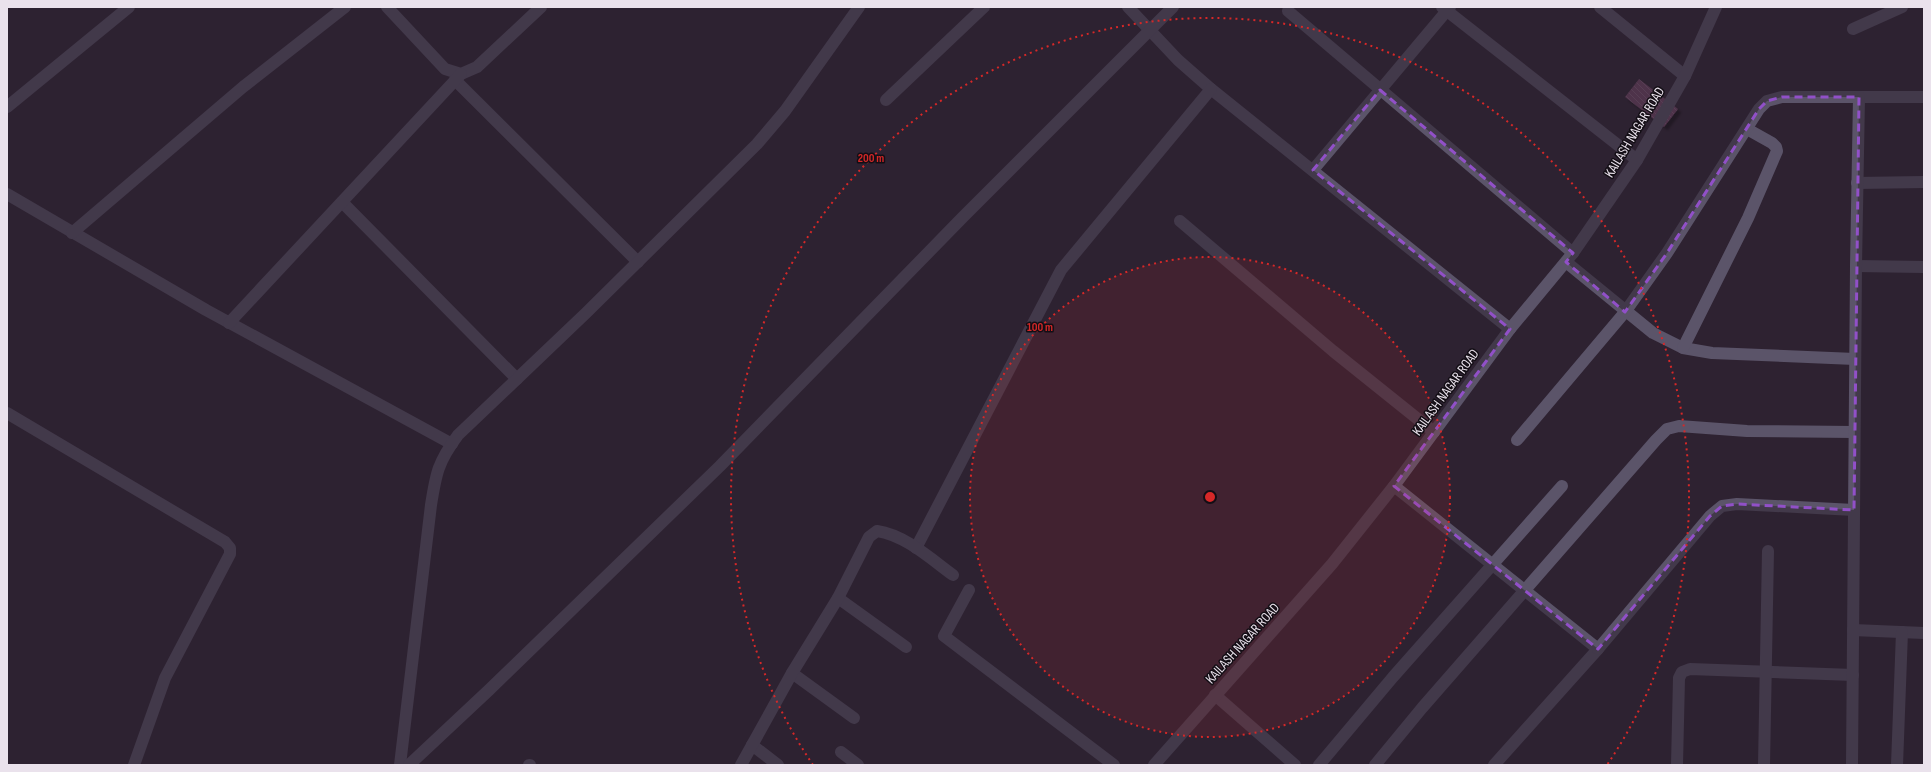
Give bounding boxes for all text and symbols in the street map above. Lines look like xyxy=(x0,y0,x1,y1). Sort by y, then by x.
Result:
street label: KAILASH NAGAR ROAD xyxy=(1601,84,1668,181)
text: 200 m xyxy=(858,151,884,166)
text: 100 m xyxy=(1027,320,1053,335)
street label: KAILASH NAGAR ROAD xyxy=(1408,346,1483,439)
centre of rings xyxy=(1203,490,1217,504)
street label: KAILASH NAGAR ROAD xyxy=(1202,599,1283,687)

